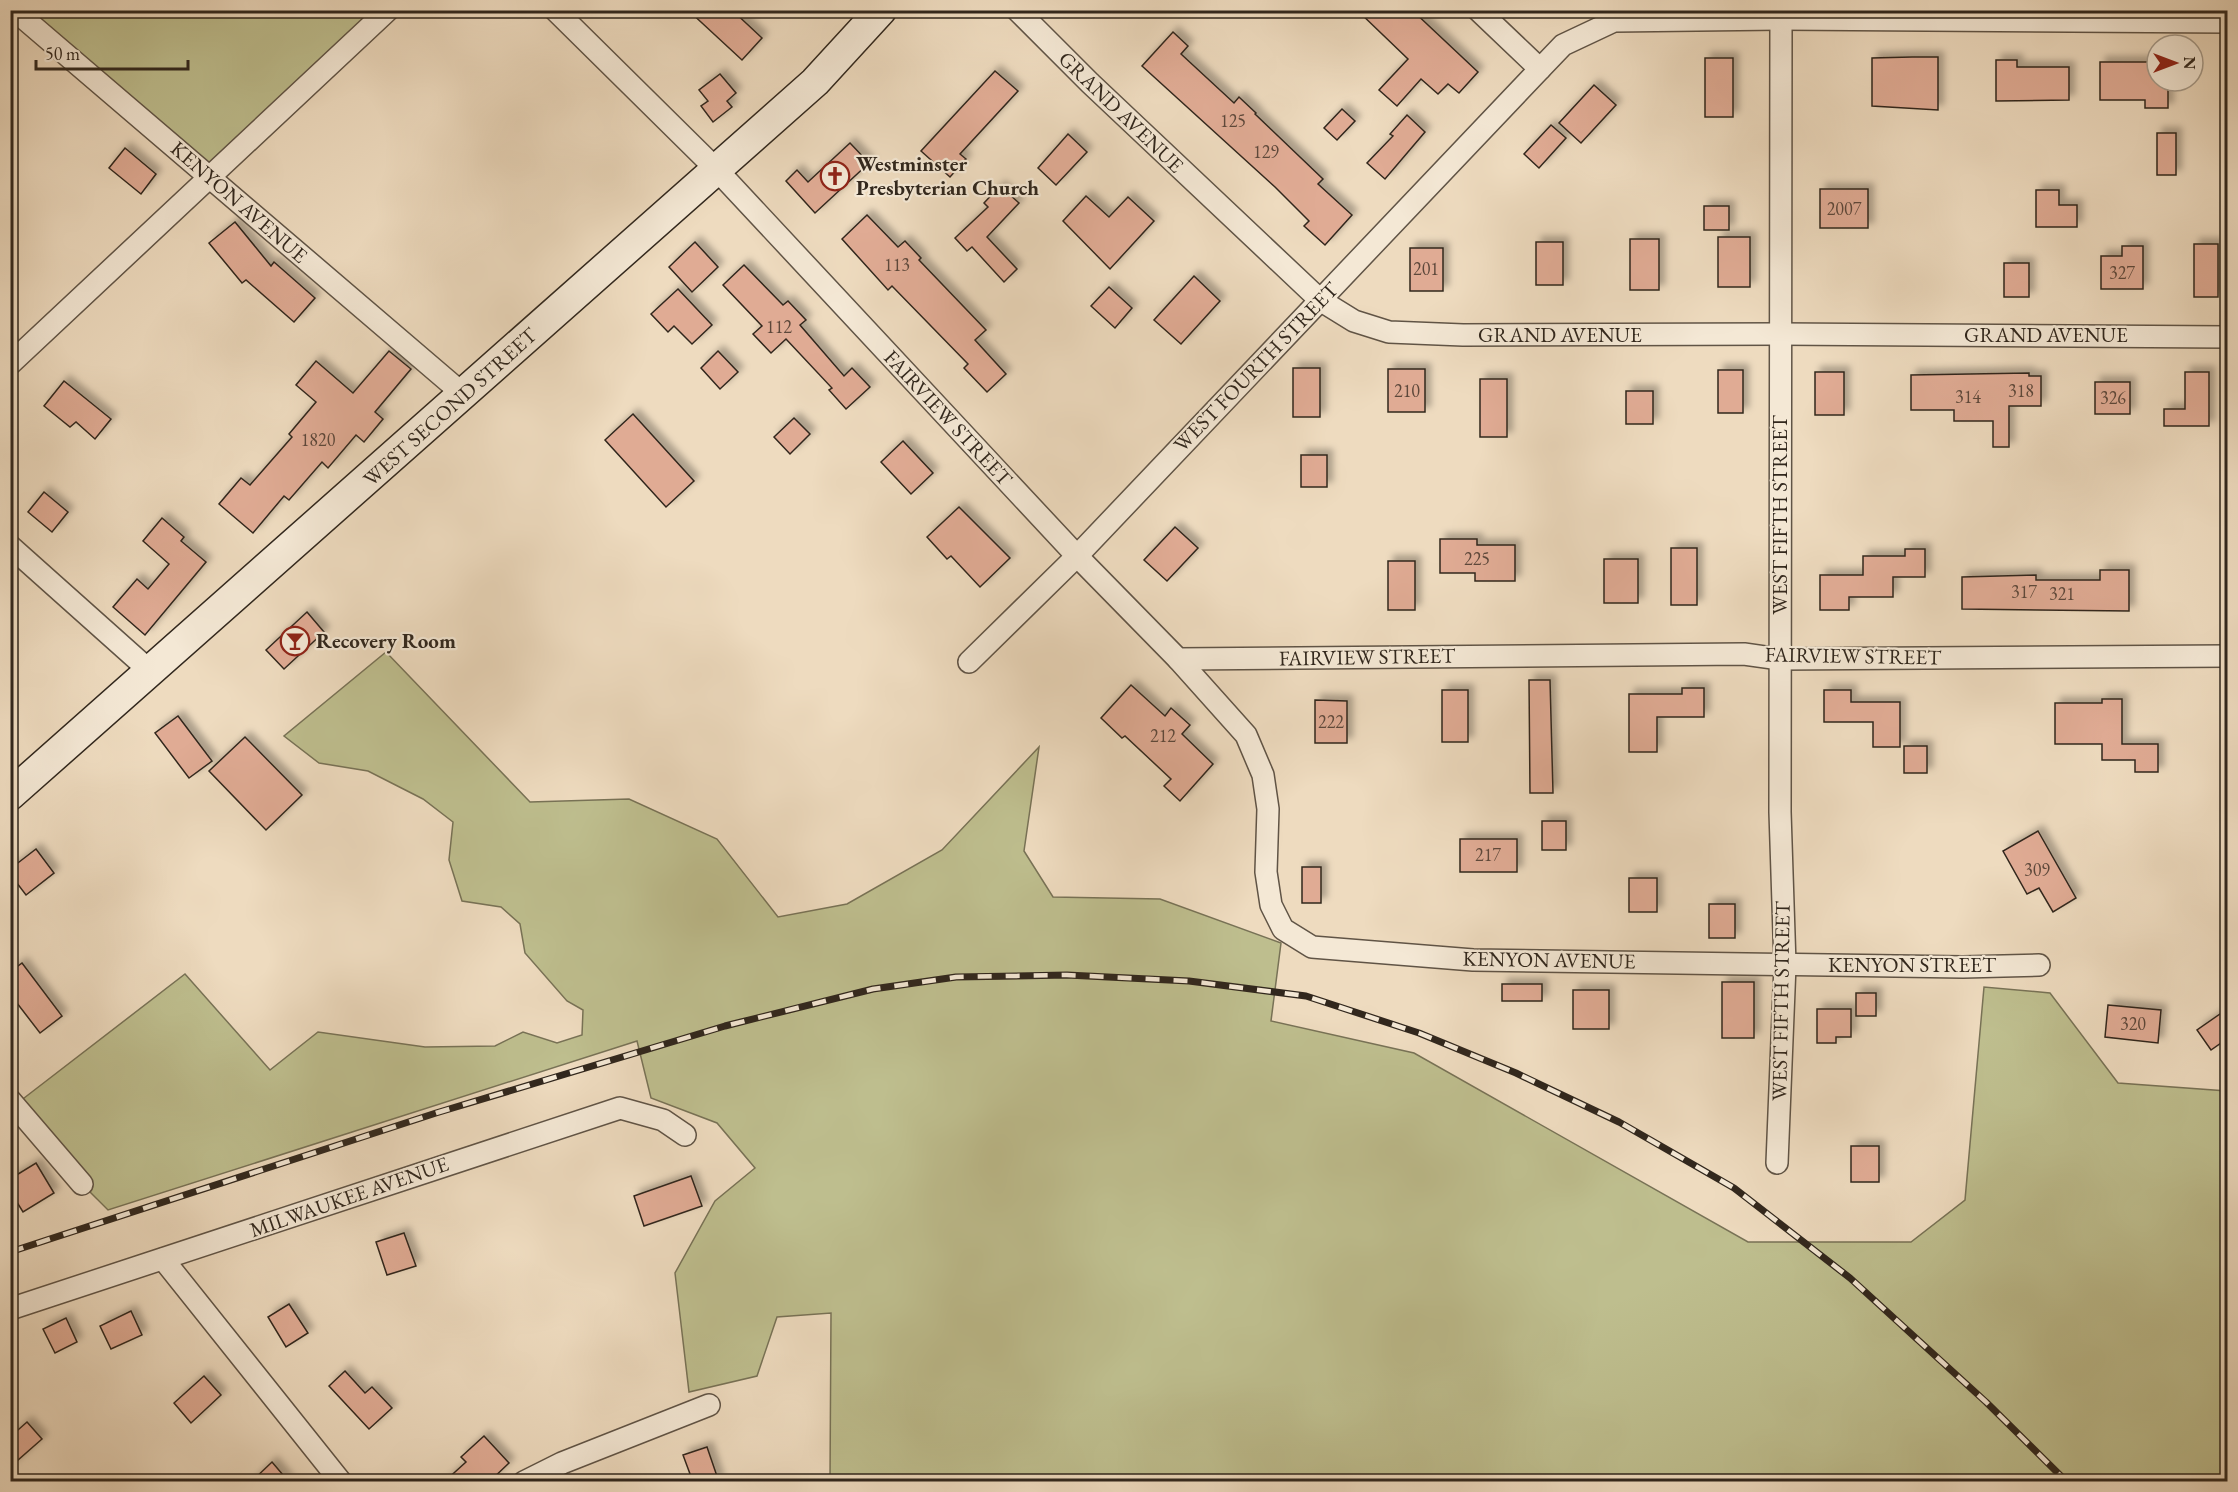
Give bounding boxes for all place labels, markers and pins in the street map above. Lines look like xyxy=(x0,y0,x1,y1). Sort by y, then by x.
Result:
place label: Westminster Presbyterian Church xyxy=(856,150,1039,201)
church icon: Westminster Presbyterian Church xyxy=(819,160,851,192)
bar icon: Recovery Room xyxy=(279,625,311,657)
place label: Recovery Room xyxy=(316,627,456,654)

